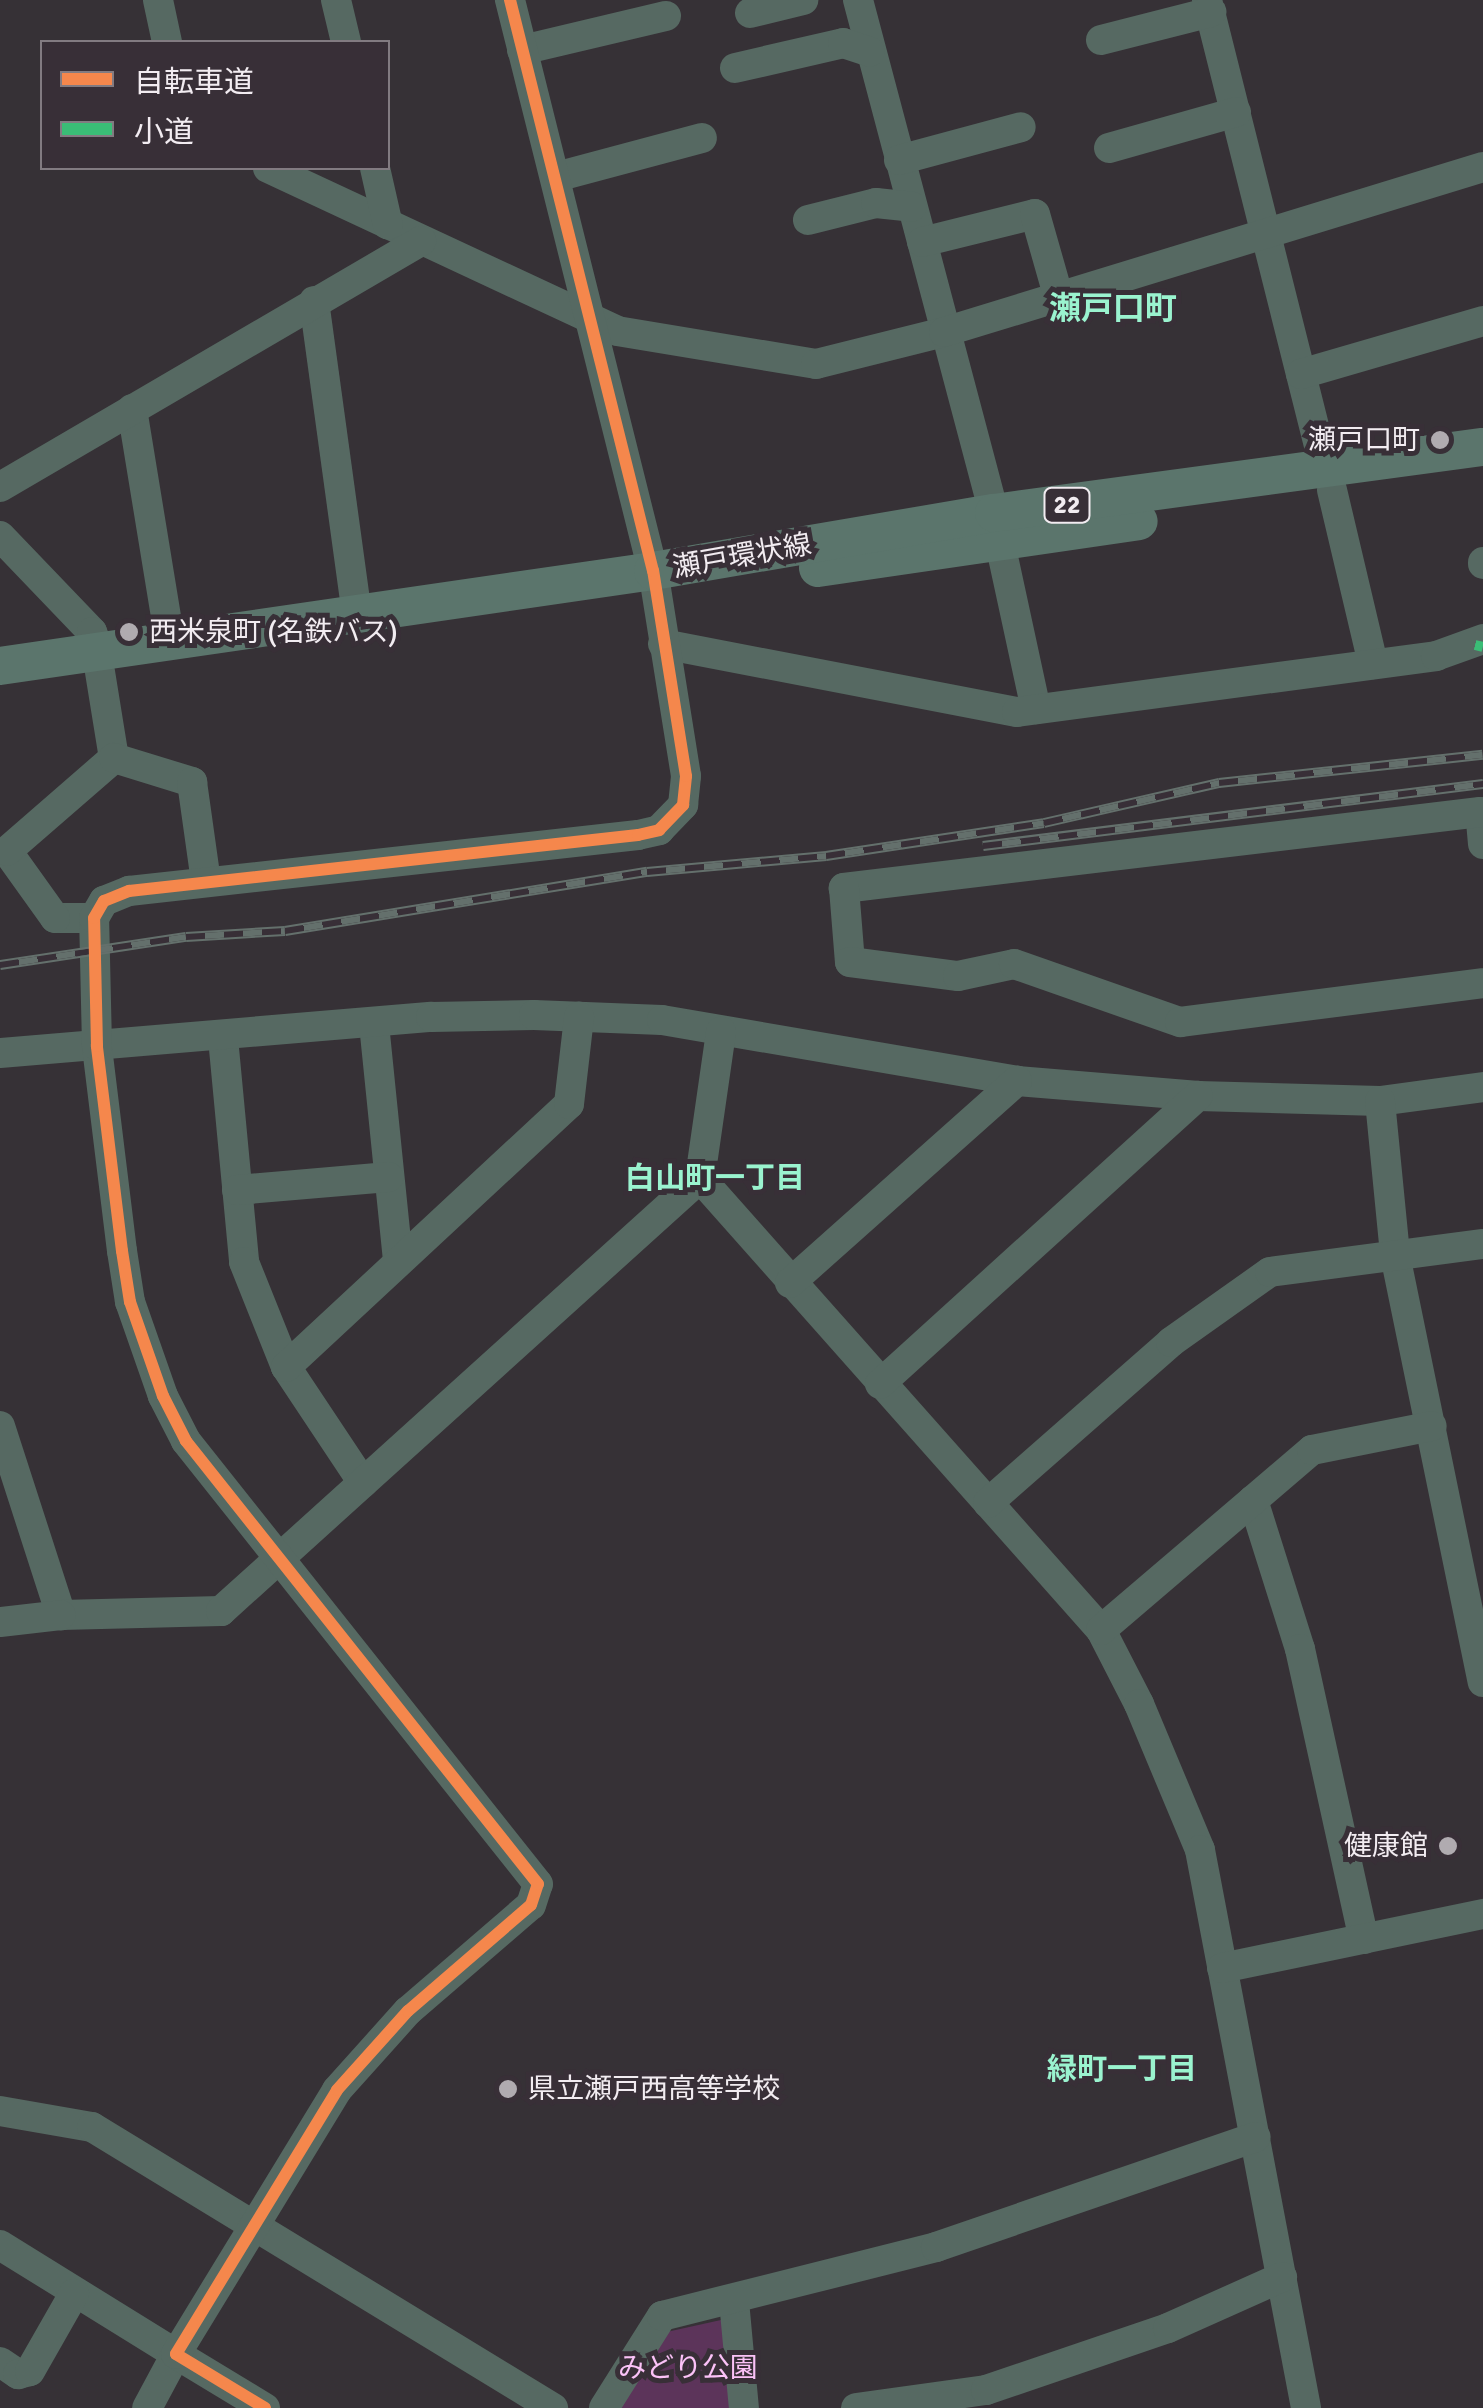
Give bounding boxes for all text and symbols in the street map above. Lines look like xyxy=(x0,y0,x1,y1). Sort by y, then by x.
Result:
legend xyxy=(40,40,390,170)
text: 自転車道 xyxy=(134,64,254,101)
text: 小道 xyxy=(134,114,194,151)
district label: 瀬戸口町 xyxy=(1049,290,1177,328)
place label: 瀬戸口町 xyxy=(1308,423,1420,457)
marker: 瀬戸口町 xyxy=(1429,429,1451,451)
road number: 22 xyxy=(1042,485,1092,525)
street label: 瀬戸環状線 xyxy=(670,527,814,585)
place label: 西米泉町 (名鉄バス) xyxy=(149,615,398,649)
marker: 西米泉町 (名鉄バス) xyxy=(118,621,140,643)
district label: 白山町一丁目 xyxy=(625,1161,805,1197)
place label: 健康館 xyxy=(1344,1829,1428,1863)
marker: 健康館 xyxy=(1437,1835,1459,1857)
district label: 緑町一丁目 xyxy=(1047,2052,1197,2088)
place label: 県立瀬戸西高等学校 xyxy=(528,2072,780,2106)
marker: 県立瀬戸西高等学校 xyxy=(497,2078,519,2100)
park label: みどり公園 xyxy=(618,2351,758,2385)

